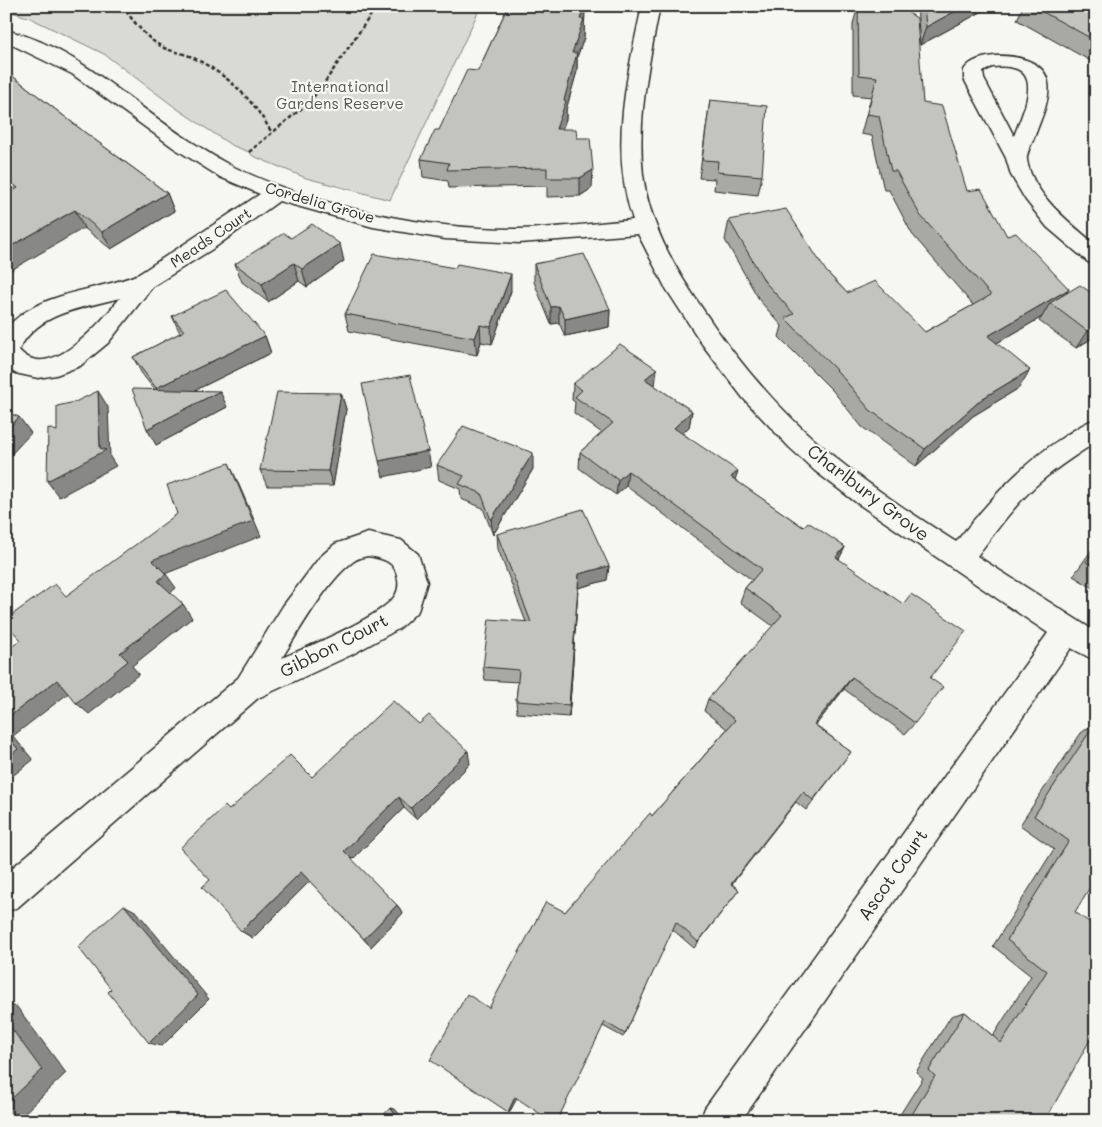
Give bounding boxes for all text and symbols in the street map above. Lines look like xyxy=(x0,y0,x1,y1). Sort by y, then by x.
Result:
park label: International Gardens Reserve xyxy=(276,76,404,113)
street label: Cordelia Grove xyxy=(263,177,377,227)
street label: Meads Court xyxy=(166,203,255,272)
street label: Charlbury Grove xyxy=(803,438,935,546)
street label: Gibbon Court xyxy=(275,608,392,683)
street label: Ascot Court xyxy=(852,824,933,925)

